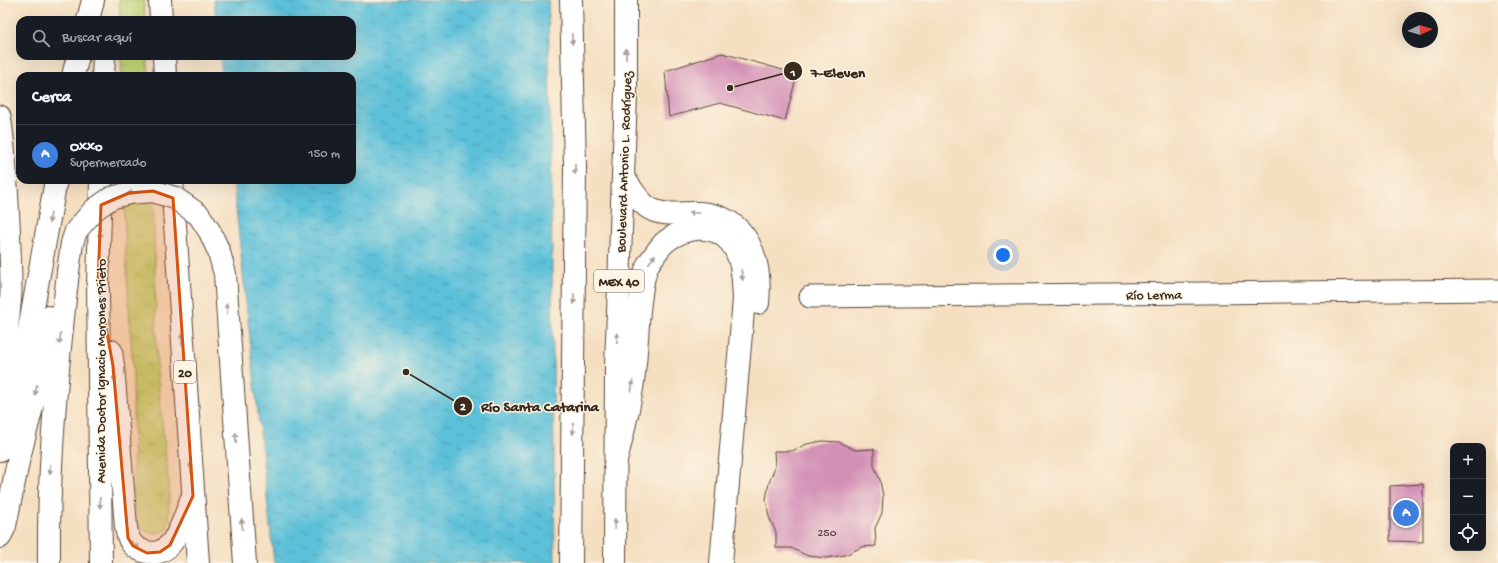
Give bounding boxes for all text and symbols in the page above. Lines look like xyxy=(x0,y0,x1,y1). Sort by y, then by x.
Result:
north arrow xyxy=(1402,12,1438,48)
search box xyxy=(16,16,356,60)
icon: search xyxy=(30,27,52,49)
text: Buscar aquí xyxy=(62,29,132,47)
one-way arrow xyxy=(569,33,575,46)
one-way arrow xyxy=(623,47,629,60)
callout: 7-Eleven xyxy=(783,58,873,85)
text: 7-Eleven xyxy=(810,65,866,83)
text: 1 xyxy=(790,67,796,81)
street label: Boulevard Antonio L. Rodríguez xyxy=(614,70,637,254)
text: Cerca xyxy=(32,88,71,108)
text: Oxxo xyxy=(70,138,103,156)
text: A xyxy=(41,147,49,162)
text: 150 m xyxy=(308,147,340,162)
text: Supermercado xyxy=(70,156,146,171)
one-way arrow xyxy=(572,163,578,176)
one-way arrow xyxy=(127,190,139,196)
one-way arrow xyxy=(687,210,700,216)
one-way arrow xyxy=(46,212,52,225)
one-way arrow xyxy=(96,227,103,239)
your location xyxy=(993,245,1013,265)
one-way arrow xyxy=(648,254,656,264)
street label: Avenida Doctor Ignacio Morones Prieto xyxy=(94,259,111,483)
one-way arrow xyxy=(739,269,745,281)
road number: MEX 40 xyxy=(594,270,644,292)
street label: Río Lerma xyxy=(1126,287,1183,305)
one-way arrow xyxy=(571,293,577,306)
one-way arrow xyxy=(223,303,230,315)
one-way arrow xyxy=(613,332,620,344)
one-way arrow xyxy=(57,333,63,345)
one-way arrow xyxy=(179,333,186,345)
road number: 20 xyxy=(174,361,196,383)
one-way arrow xyxy=(111,370,118,382)
one-way arrow xyxy=(629,380,635,392)
one-way arrow xyxy=(32,384,38,396)
callout: Río Santa Catarina xyxy=(453,392,606,419)
text: Río Santa Catarina xyxy=(480,399,600,417)
text: 2 xyxy=(460,401,466,415)
one-way arrow xyxy=(570,423,576,436)
one-way arrow xyxy=(233,432,240,444)
map controls xyxy=(1450,443,1486,551)
button: + xyxy=(1450,443,1486,479)
one-way arrow xyxy=(188,461,194,474)
one-way arrow xyxy=(47,463,53,476)
button: − xyxy=(1450,479,1486,515)
one-way arrow xyxy=(97,497,103,510)
pin: A xyxy=(1393,498,1419,528)
button: locate xyxy=(1450,515,1486,551)
one-way arrow xyxy=(612,517,618,530)
one-way arrow xyxy=(239,518,246,530)
house number: 250 xyxy=(817,527,837,541)
one-way arrow xyxy=(130,540,139,550)

